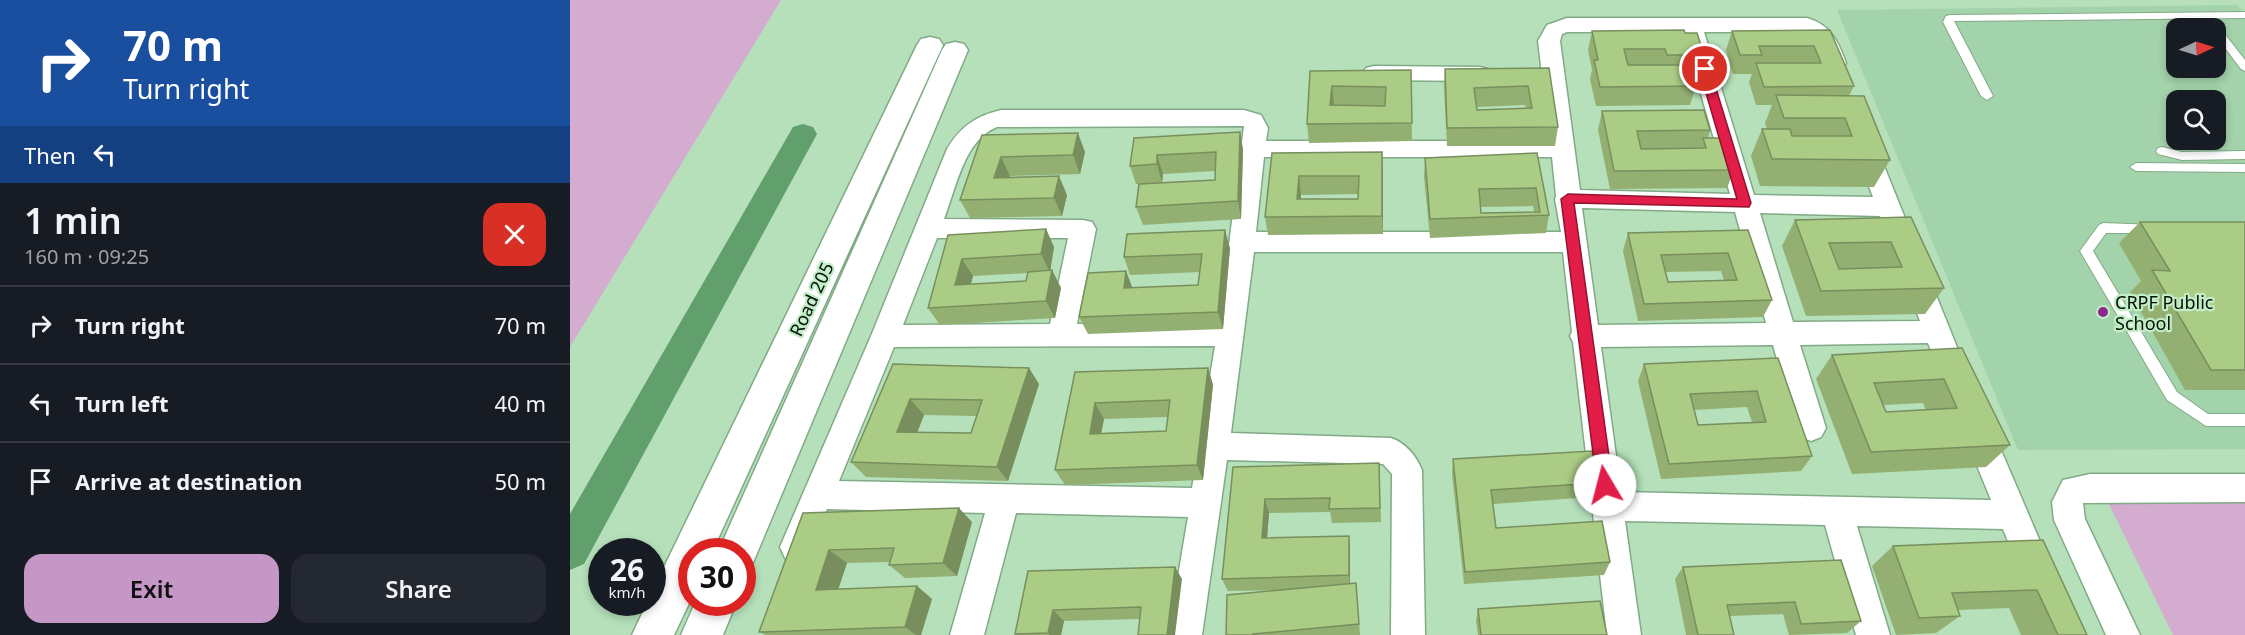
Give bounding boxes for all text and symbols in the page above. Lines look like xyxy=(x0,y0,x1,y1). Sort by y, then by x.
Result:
text: 70 m xyxy=(123,16,223,73)
north arrow xyxy=(2166,18,2226,78)
map controls xyxy=(2166,18,2226,150)
icon: right xyxy=(24,24,102,102)
pin xyxy=(1679,43,1730,94)
icon: arrive xyxy=(1688,52,1721,85)
text: Turn right xyxy=(123,70,249,107)
button: search xyxy=(2166,90,2226,150)
icon: left xyxy=(88,138,121,171)
text: Then xyxy=(24,140,76,170)
text: 1 min xyxy=(24,196,122,245)
button: close xyxy=(483,203,546,266)
text: 160 m · 09:25 xyxy=(24,243,149,270)
street label: Road 205 xyxy=(783,258,839,340)
place label: CRPF Public School xyxy=(2115,290,2214,335)
marker: CRPF Public School xyxy=(2096,305,2110,319)
icon: right xyxy=(24,309,57,342)
text: Turn right xyxy=(75,310,185,340)
text: 70 m xyxy=(495,310,546,340)
icon: left xyxy=(24,387,57,420)
text: Turn left xyxy=(75,388,169,418)
text: 40 m xyxy=(495,388,546,418)
position arrow xyxy=(1573,453,1637,517)
icon: arrive xyxy=(24,465,57,498)
text: Arrive at destination xyxy=(75,466,302,496)
text: 50 m xyxy=(495,466,546,496)
speed limit sign: 30 xyxy=(678,538,756,616)
text: 26 xyxy=(610,549,644,590)
button: Exit xyxy=(24,554,279,623)
button: Share xyxy=(291,554,546,623)
text: km/h xyxy=(609,582,645,602)

